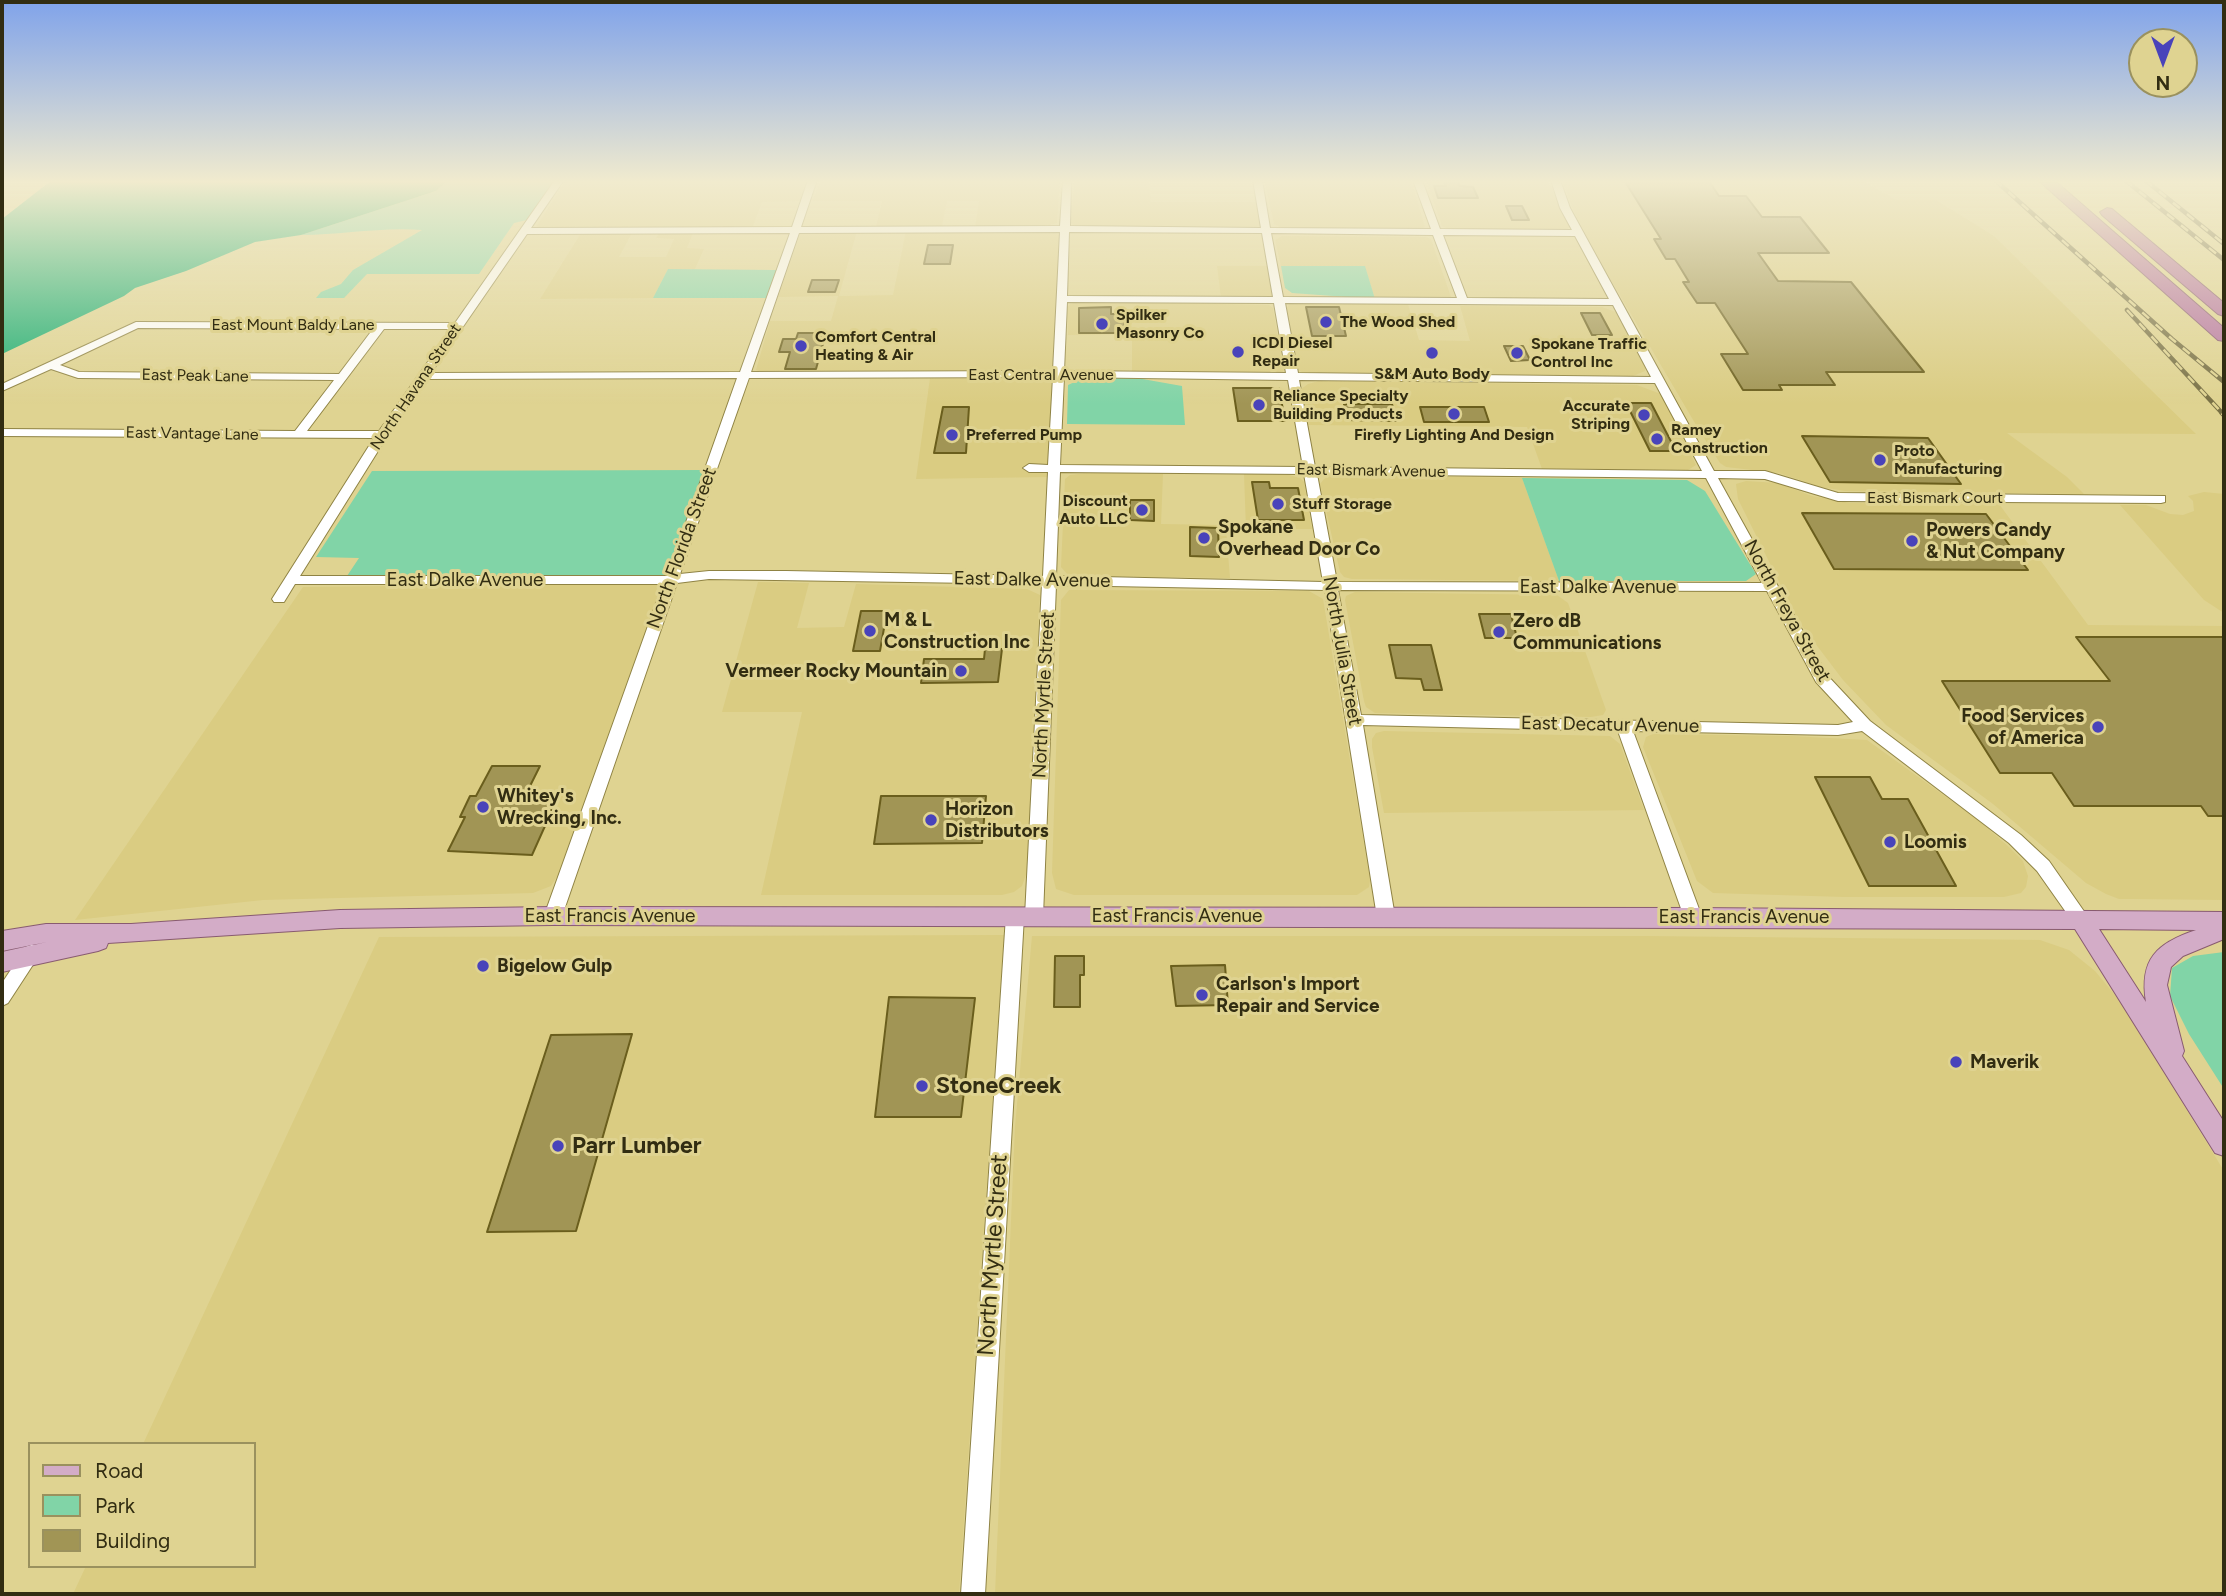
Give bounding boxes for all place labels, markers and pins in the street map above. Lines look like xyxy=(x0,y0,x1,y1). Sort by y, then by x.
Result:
place label: Spilker Masonry Co xyxy=(1116,305,1204,343)
place label: The Wood Shed xyxy=(1340,312,1455,332)
marker: The Wood Shed xyxy=(1318,314,1334,330)
marker: Spilker Masonry Co xyxy=(1094,316,1110,332)
place label: Comfort Central Heating & Air xyxy=(815,327,936,365)
place label: ICDI Diesel Repair xyxy=(1252,333,1332,371)
place label: Spokane Traffic Control Inc xyxy=(1531,334,1647,372)
marker: Comfort Central Heating & Air xyxy=(793,338,809,354)
marker: ICDI Diesel Repair xyxy=(1230,344,1246,360)
marker: S&M Auto Body xyxy=(1424,345,1440,361)
marker: Spokane Traffic Control Inc xyxy=(1509,345,1525,361)
place label: S&M Auto Body xyxy=(1374,364,1490,384)
place label: Reliance Specialty Building Products xyxy=(1273,386,1409,424)
place label: Accurate Striping xyxy=(1562,396,1630,434)
marker: Reliance Specialty Building Products xyxy=(1251,397,1267,413)
marker: Firefly Lighting And Design xyxy=(1446,406,1462,422)
marker: Accurate Striping xyxy=(1636,407,1652,423)
place label: Ramey Construction xyxy=(1671,420,1768,458)
place label: Preferred Pump xyxy=(966,425,1082,445)
place label: Firefly Lighting And Design xyxy=(1354,425,1554,445)
marker: Preferred Pump xyxy=(944,427,960,443)
marker: Ramey Construction xyxy=(1649,431,1665,447)
place label: Proto Manufacturing xyxy=(1894,441,2002,479)
marker: Proto Manufacturing xyxy=(1872,452,1888,468)
place label: Discount Auto LLC xyxy=(1059,491,1128,529)
place label: Stuff Storage xyxy=(1292,494,1392,514)
marker: Stuff Storage xyxy=(1270,496,1286,512)
marker: Discount Auto LLC xyxy=(1134,502,1150,518)
place label: Spokane Overhead Door Co xyxy=(1218,516,1380,560)
place label: Powers Candy & Nut Company xyxy=(1926,519,2065,563)
marker: Spokane Overhead Door Co xyxy=(1196,530,1212,546)
marker: Powers Candy & Nut Company xyxy=(1904,533,1920,549)
place label: M & L Construction Inc xyxy=(884,609,1030,653)
place label: Zero dB Communications xyxy=(1513,610,1661,654)
marker: M & L Construction Inc xyxy=(862,623,878,639)
marker: Zero dB Communications xyxy=(1491,624,1507,640)
place label: Vermeer Rocky Mountain xyxy=(725,660,947,682)
marker: Vermeer Rocky Mountain xyxy=(953,663,969,679)
place label: Food Services of America xyxy=(1961,705,2084,749)
marker: Food Services of America xyxy=(2090,719,2106,735)
place label: Whitey's Wrecking, Inc. xyxy=(497,785,622,829)
place label: Horizon Distributors xyxy=(945,798,1049,842)
marker: Whitey's Wrecking, Inc. xyxy=(475,799,491,815)
marker: Horizon Distributors xyxy=(923,812,939,828)
place label: Loomis xyxy=(1904,831,1967,853)
marker: Loomis xyxy=(1882,834,1898,850)
place label: Bigelow Gulp xyxy=(497,955,612,977)
marker: Bigelow Gulp xyxy=(475,958,491,974)
place label: Carlson's Import Repair and Service xyxy=(1216,973,1379,1017)
marker: Carlson's Import Repair and Service xyxy=(1194,987,1210,1003)
place label: Maverik xyxy=(1970,1051,2039,1073)
marker: Maverik xyxy=(1948,1054,1964,1070)
place label: StoneCreek xyxy=(936,1072,1061,1100)
marker: StoneCreek xyxy=(914,1078,930,1094)
place label: Parr Lumber xyxy=(572,1132,701,1160)
marker: Parr Lumber xyxy=(550,1138,566,1154)

